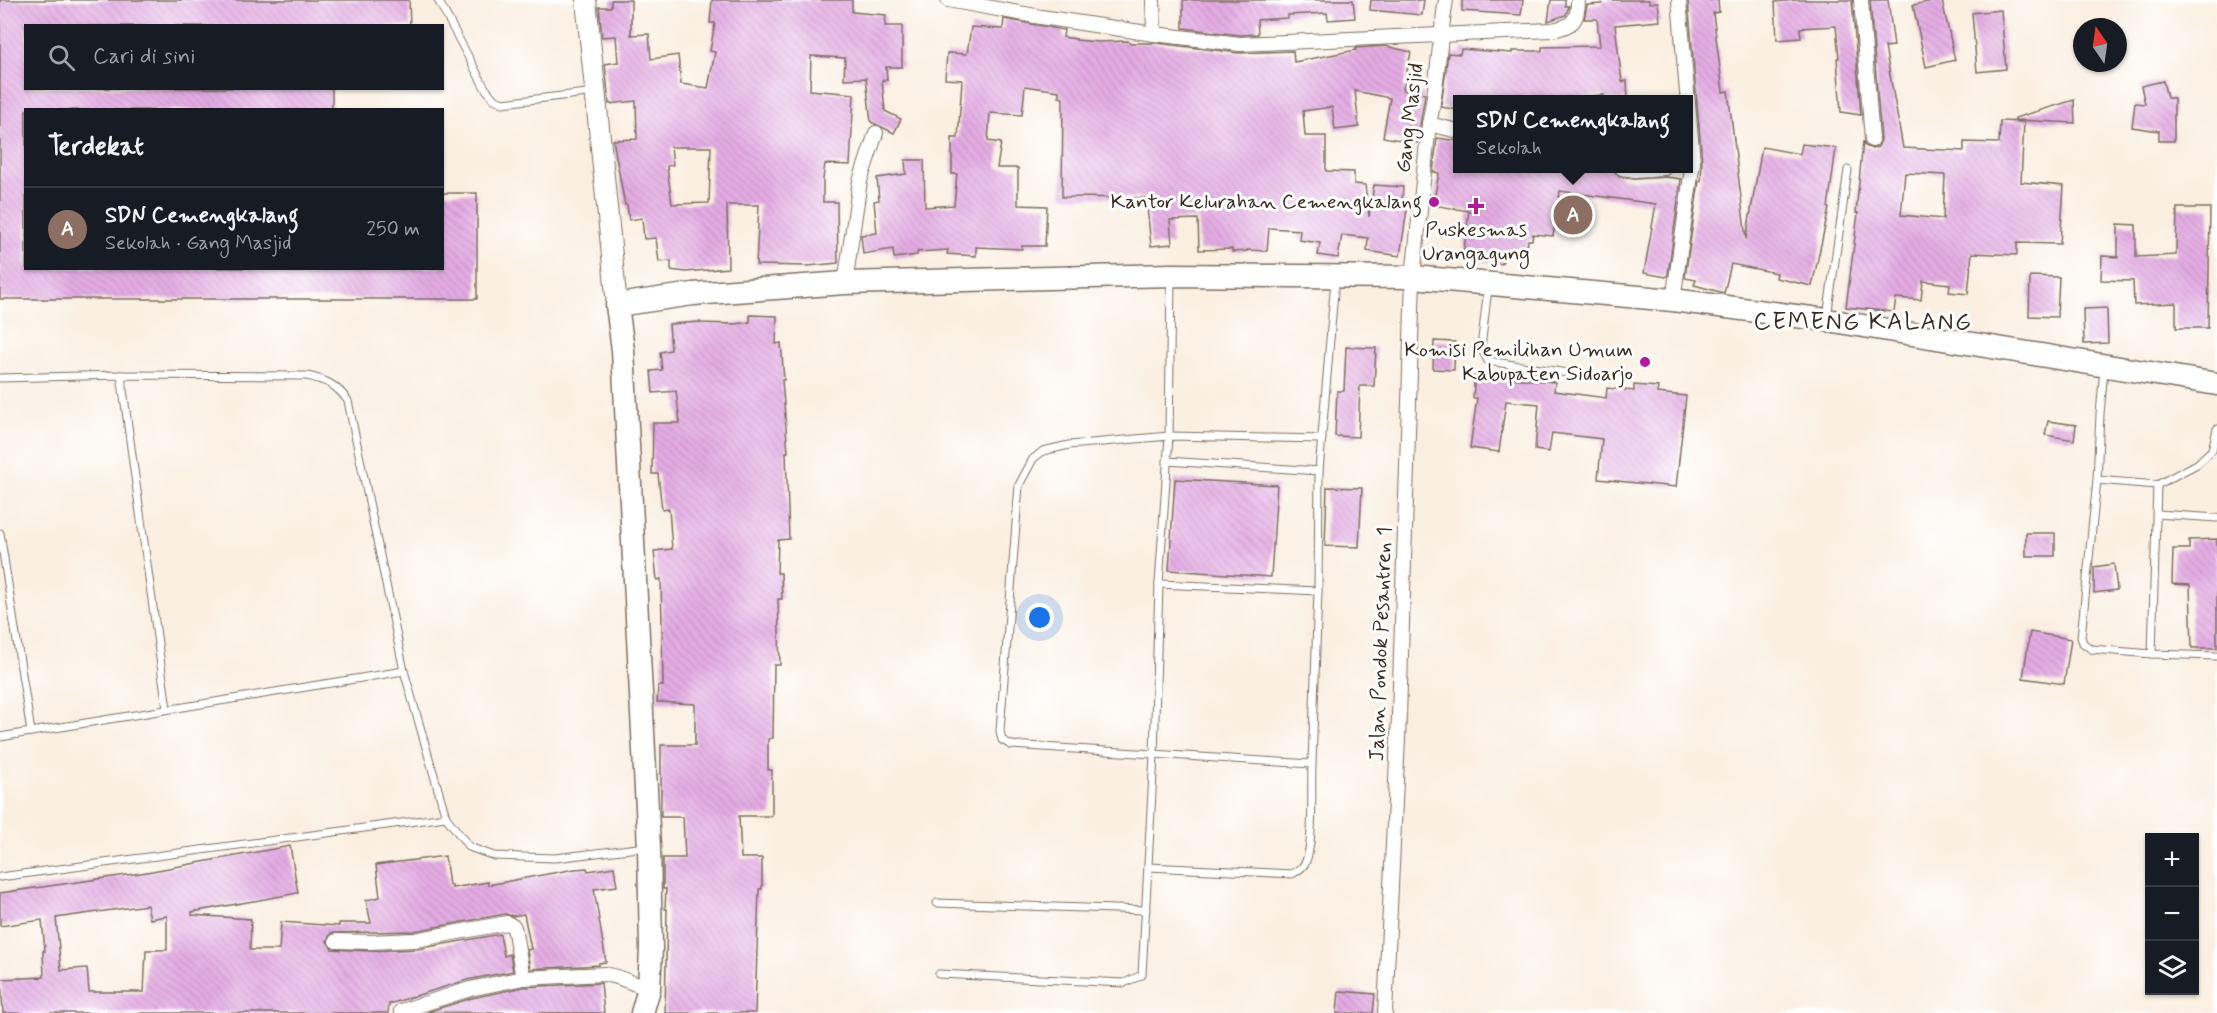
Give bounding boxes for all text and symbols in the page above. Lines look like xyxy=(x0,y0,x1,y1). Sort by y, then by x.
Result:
north arrow xyxy=(2073,18,2127,72)
search box xyxy=(24,24,444,90)
icon: search xyxy=(45,41,78,74)
text: Cari di sini xyxy=(93,43,195,71)
street label: Gang Masjid xyxy=(1389,61,1432,175)
popup xyxy=(1453,95,1693,173)
text: SDN Cemengkalang xyxy=(1476,107,1670,135)
text: Terdekat xyxy=(48,130,144,164)
text: Sekolah xyxy=(1476,135,1542,162)
place label: Kantor Kelurahan Cemengkalang xyxy=(1110,188,1422,218)
pin: A xyxy=(1554,192,1592,238)
marker: Kantor Kelurahan Cemengkalang xyxy=(1427,195,1441,209)
marker: Puskesmas Urangagung xyxy=(1467,197,1485,215)
text: SDN Cemengkalang xyxy=(105,202,299,230)
text: A xyxy=(61,216,74,243)
text: 250 m xyxy=(366,216,420,243)
place label: Puskesmas Urangagung xyxy=(1422,216,1530,269)
text: Sekolah · Gang Masjid xyxy=(105,230,291,257)
district label: CEMENG KALANG xyxy=(1754,307,1972,338)
place label: Komisi Pemilihan Umum Kabupaten Sidoarjo xyxy=(1404,336,1633,388)
marker: Komisi Pemilihan Umum Kabupaten Sidoarjo xyxy=(1638,355,1652,369)
street label: Jalan Pondok Pesantren 1 xyxy=(1363,526,1399,762)
your location xyxy=(1025,603,1054,632)
map controls xyxy=(2145,833,2199,995)
button: + xyxy=(2145,833,2199,887)
button: − xyxy=(2145,887,2199,941)
button: layers xyxy=(2145,941,2199,995)

